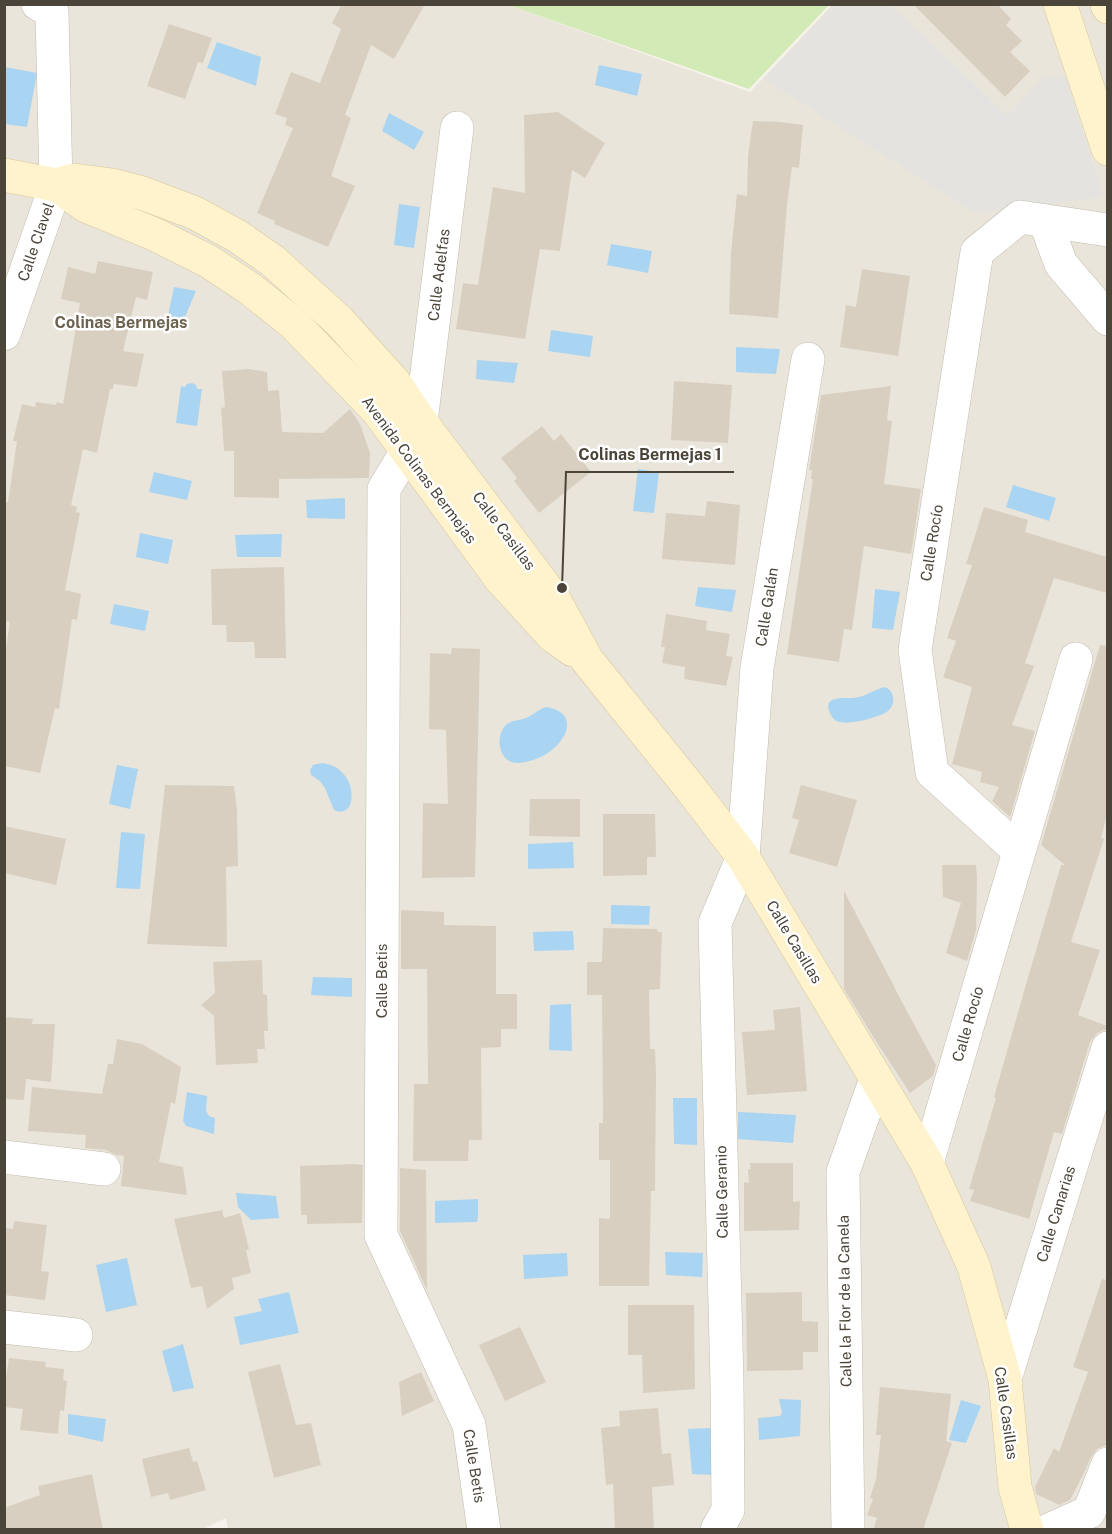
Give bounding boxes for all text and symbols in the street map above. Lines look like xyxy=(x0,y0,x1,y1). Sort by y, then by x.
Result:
street label: Calle Clavel xyxy=(14,200,57,284)
street label: Calle Adelfas xyxy=(424,228,453,322)
district label: Colinas Bermejas xyxy=(54,313,188,332)
street label: Avenida Colinas Bermejas xyxy=(359,393,480,547)
callout: Colinas Bermejas 1 xyxy=(566,438,734,472)
text: Colinas Bermejas 1 xyxy=(578,445,722,464)
street label: Calle Casillas xyxy=(469,488,539,573)
street label: Calle Rocío xyxy=(917,503,946,583)
street label: Calle Galán xyxy=(752,566,781,648)
street label: Calle Casillas xyxy=(763,897,826,986)
street label: Calle Betis xyxy=(373,944,390,1018)
street label: Calle Rocío xyxy=(949,984,986,1064)
street label: Calle Geranio xyxy=(712,1145,731,1239)
street label: Calle Canarias xyxy=(1033,1164,1078,1264)
street label: Calle la Flor de la Canela xyxy=(834,1215,855,1387)
street label: Calle Casillas xyxy=(992,1365,1021,1460)
street label: Calle Betis xyxy=(460,1428,489,1504)

